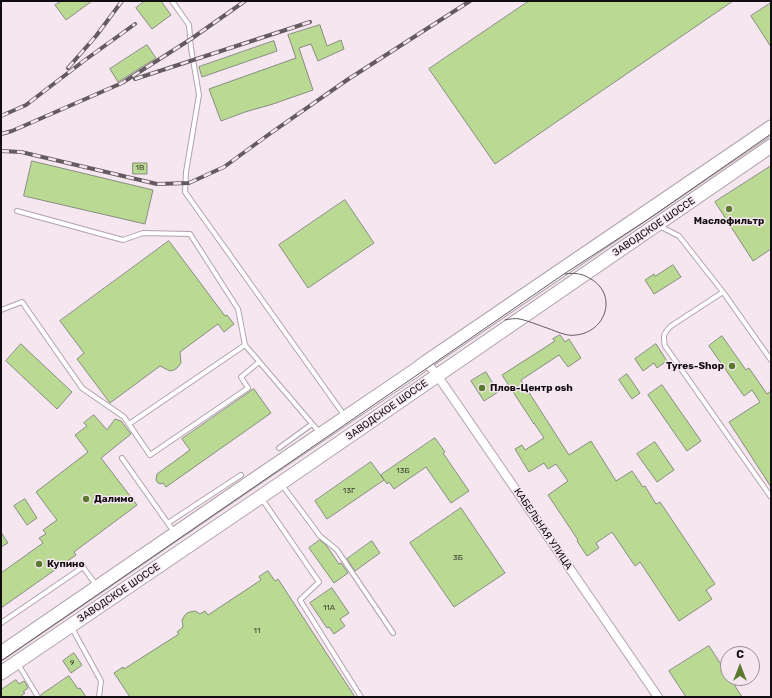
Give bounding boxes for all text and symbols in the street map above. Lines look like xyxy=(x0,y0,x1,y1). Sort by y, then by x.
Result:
house number: 1В xyxy=(136,163,144,173)
street label: ЗАВОДСКОЕ ШОССЕ xyxy=(610,195,698,259)
marker: Маслофильтр xyxy=(724,204,734,214)
place label: Маслофильтр xyxy=(694,215,764,227)
place label: Tyres-Shop xyxy=(666,360,724,372)
marker: Tyres-Shop xyxy=(727,361,737,371)
street label: ЗАВОДСКОЕ ШОССЕ xyxy=(344,377,430,443)
place label: Плов-Центр osh xyxy=(490,382,573,394)
marker: Плов-Центр osh xyxy=(477,383,487,393)
house number: 13Б xyxy=(396,466,410,476)
house number: 13Г xyxy=(343,486,355,496)
street label: КАБЕЛЬНАЯ УЛИЦА xyxy=(511,486,575,572)
place label: Далимо xyxy=(94,493,134,505)
marker: Далимо xyxy=(81,494,91,504)
house number: 3Б xyxy=(453,553,463,563)
place label: Купино xyxy=(47,558,85,570)
marker: Купино xyxy=(34,559,44,569)
street label: ЗАВОДСКОЕ ШОССЕ xyxy=(75,561,163,625)
house number: 11А xyxy=(323,603,335,613)
house number: 11 xyxy=(254,626,260,636)
north arrow xyxy=(720,646,760,686)
text: С xyxy=(736,648,744,661)
house number: 9 xyxy=(70,658,74,668)

